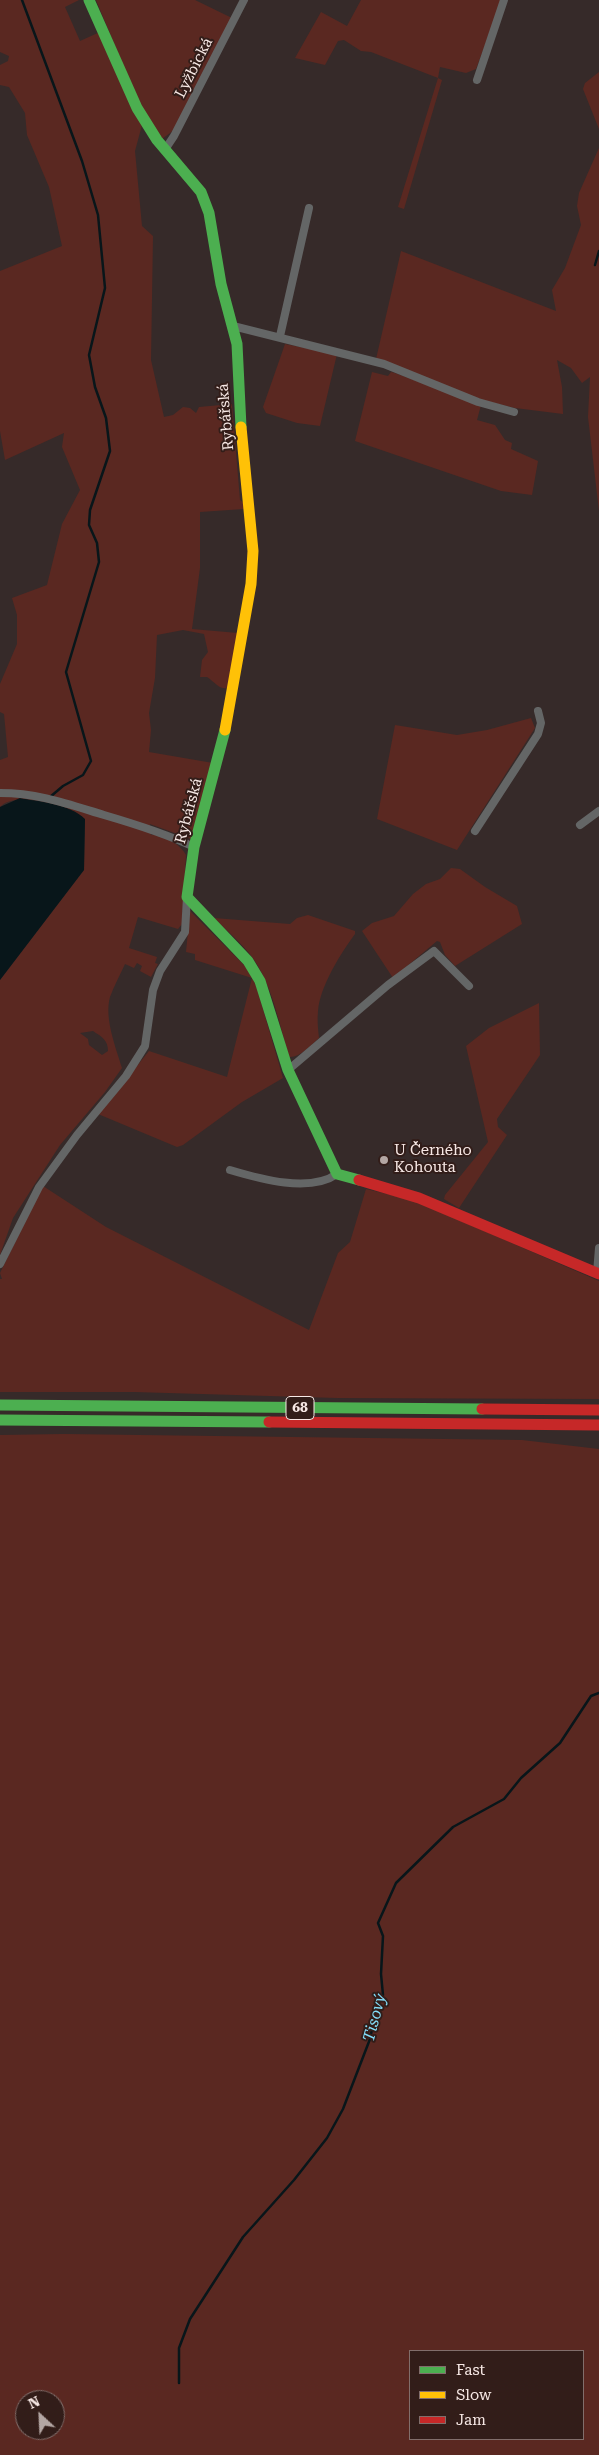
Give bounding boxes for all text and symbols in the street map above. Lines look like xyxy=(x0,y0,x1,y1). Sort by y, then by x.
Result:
street label: Lyžbická xyxy=(171,35,217,101)
street label: Rybářská xyxy=(214,383,238,451)
street label: Rybářská xyxy=(172,776,206,846)
place label: U Černého Kohouta xyxy=(394,1142,472,1177)
marker: U Černého Kohouta xyxy=(378,1154,390,1166)
road number: 68 xyxy=(286,1396,314,1420)
water label: Tisový xyxy=(359,1992,391,2044)
legend xyxy=(409,2350,584,2440)
text: Fast xyxy=(456,2361,485,2379)
text: Slow xyxy=(456,2386,491,2404)
north arrow xyxy=(15,2390,65,2440)
text: N xyxy=(26,2393,42,2412)
text: Jam xyxy=(456,2411,486,2429)

